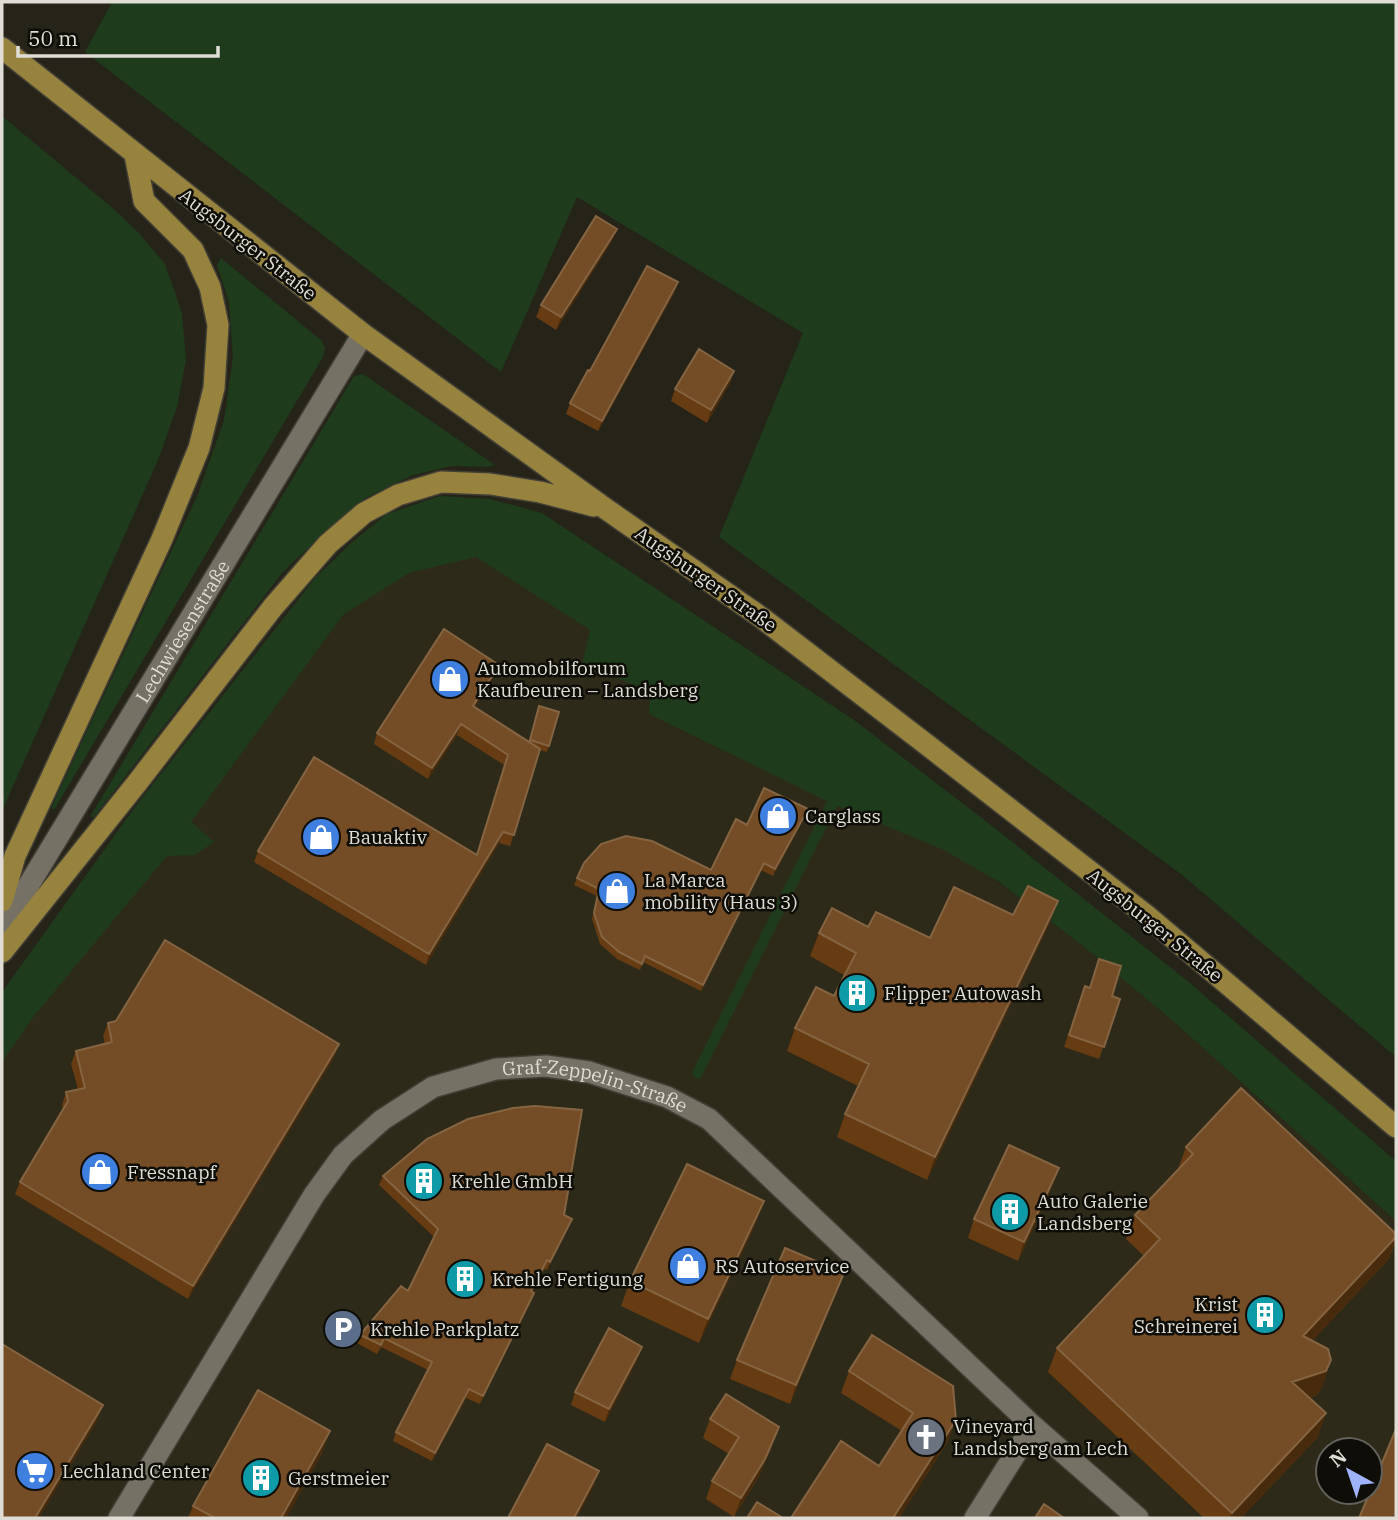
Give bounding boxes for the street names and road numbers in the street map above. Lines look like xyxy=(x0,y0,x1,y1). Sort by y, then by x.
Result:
street label: Augsburger Straße xyxy=(174,183,322,305)
street label: Augsburger Straße xyxy=(630,521,782,637)
street label: Lechwiesenstraße xyxy=(130,556,235,707)
street label: Augsburger Straße xyxy=(1082,863,1228,987)
street label: Graf-Zeppelin-Straße xyxy=(501,1054,692,1118)

